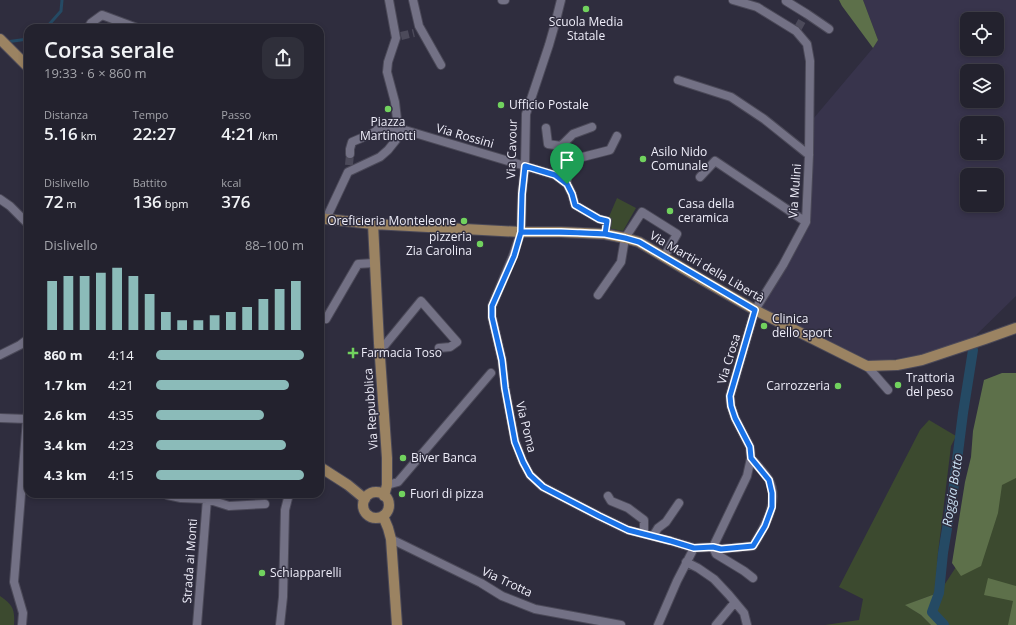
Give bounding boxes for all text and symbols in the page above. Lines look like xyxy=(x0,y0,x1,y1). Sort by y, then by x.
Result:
marker: Scuola Media Statale xyxy=(581,4,591,14)
map controls xyxy=(960,12,1004,212)
button: locate xyxy=(960,12,1004,56)
place label: Scuola Media Statale xyxy=(549,13,623,44)
text: Corsa serale xyxy=(44,34,175,64)
button: share xyxy=(262,37,304,79)
text: 19:33 · 6 × 860 m xyxy=(44,64,147,82)
button: layers xyxy=(960,64,1004,108)
place label: Ufficio Postale xyxy=(509,96,589,113)
marker: Ufficio Postale xyxy=(496,100,506,110)
marker: Piazza Martinotti xyxy=(383,104,393,114)
text: Distanza xyxy=(44,107,88,122)
text: Tempo xyxy=(133,107,168,122)
text: Passo xyxy=(221,107,251,122)
place label: Piazza Martinotti xyxy=(360,113,416,144)
button: + xyxy=(960,116,1004,160)
street label: Via Rossini xyxy=(434,119,496,152)
street label: Via Cavour xyxy=(502,119,521,179)
text: 5.16 xyxy=(44,122,78,145)
text: 22:27 xyxy=(133,122,176,145)
text: 4:21 xyxy=(221,122,255,145)
text: km xyxy=(78,128,97,143)
text: /km xyxy=(255,128,278,143)
pin xyxy=(550,143,584,184)
place label: Asilo Nido Comunale xyxy=(651,143,708,174)
icon: arrive xyxy=(556,149,578,171)
marker: Asilo Nido Comunale xyxy=(638,154,648,164)
street label: Via Mulini xyxy=(784,163,805,219)
button: − xyxy=(960,168,1004,212)
text: Dislivello xyxy=(44,175,89,190)
text: Battito xyxy=(133,175,167,190)
text: kcal xyxy=(221,175,241,190)
text: 72 xyxy=(44,190,63,213)
text: 136 xyxy=(133,190,162,213)
text: 376 xyxy=(221,190,251,213)
place label: Casa della ceramica xyxy=(678,195,735,226)
text: m xyxy=(63,196,77,211)
text: bpm xyxy=(162,196,188,211)
marker: Casa della ceramica xyxy=(665,206,675,216)
place label: Oreficieria Monteleone xyxy=(327,212,456,229)
marker: Oreficieria Monteleone xyxy=(459,216,469,226)
street label: Via Martiri della Libertà xyxy=(647,227,768,306)
place label: pizzeria Zia Carolina xyxy=(406,228,472,259)
text: Dislivello xyxy=(44,236,98,254)
text: 88–100 m xyxy=(245,236,304,254)
marker: pizzeria Zia Carolina xyxy=(475,239,485,249)
place label: Clinica dello sport xyxy=(772,310,832,341)
marker: Clinica dello sport xyxy=(759,321,769,331)
street label: Via Crosa xyxy=(713,331,744,386)
place label: Farmacia Toso xyxy=(361,344,442,361)
text: 860 m xyxy=(44,346,82,364)
text: 4:14 xyxy=(108,346,134,364)
marker: Farmacia Toso xyxy=(348,348,358,358)
street label: Via Repubblica xyxy=(359,368,382,451)
place label: Trattoria del peso xyxy=(906,369,955,400)
text: 1.7 km xyxy=(44,376,87,394)
text: 4:21 xyxy=(108,376,134,394)
place label: Carrozzeria xyxy=(766,377,830,394)
marker: Trattoria del peso xyxy=(893,380,903,390)
marker: Carrozzeria xyxy=(833,381,843,391)
street label: Via Poma xyxy=(512,400,541,454)
text: 2.6 km xyxy=(44,406,87,424)
text: 4:35 xyxy=(108,406,134,424)
text: 3.4 km xyxy=(44,436,87,454)
text: 4:23 xyxy=(108,436,134,454)
place label: Biver Banca xyxy=(411,449,477,466)
water label: Roggia Botto xyxy=(937,452,967,528)
marker: Biver Banca xyxy=(398,453,408,463)
text: 4.3 km xyxy=(44,466,87,484)
text: 4:15 xyxy=(108,466,134,484)
place label: Fuori di pizza xyxy=(410,485,484,502)
marker: Fuori di pizza xyxy=(397,489,407,499)
street label: Strada ai Monti xyxy=(178,518,201,604)
street label: Via Trotta xyxy=(479,562,535,601)
place label: Schiapparelli xyxy=(270,564,341,581)
marker: Schiapparelli xyxy=(257,568,267,578)

